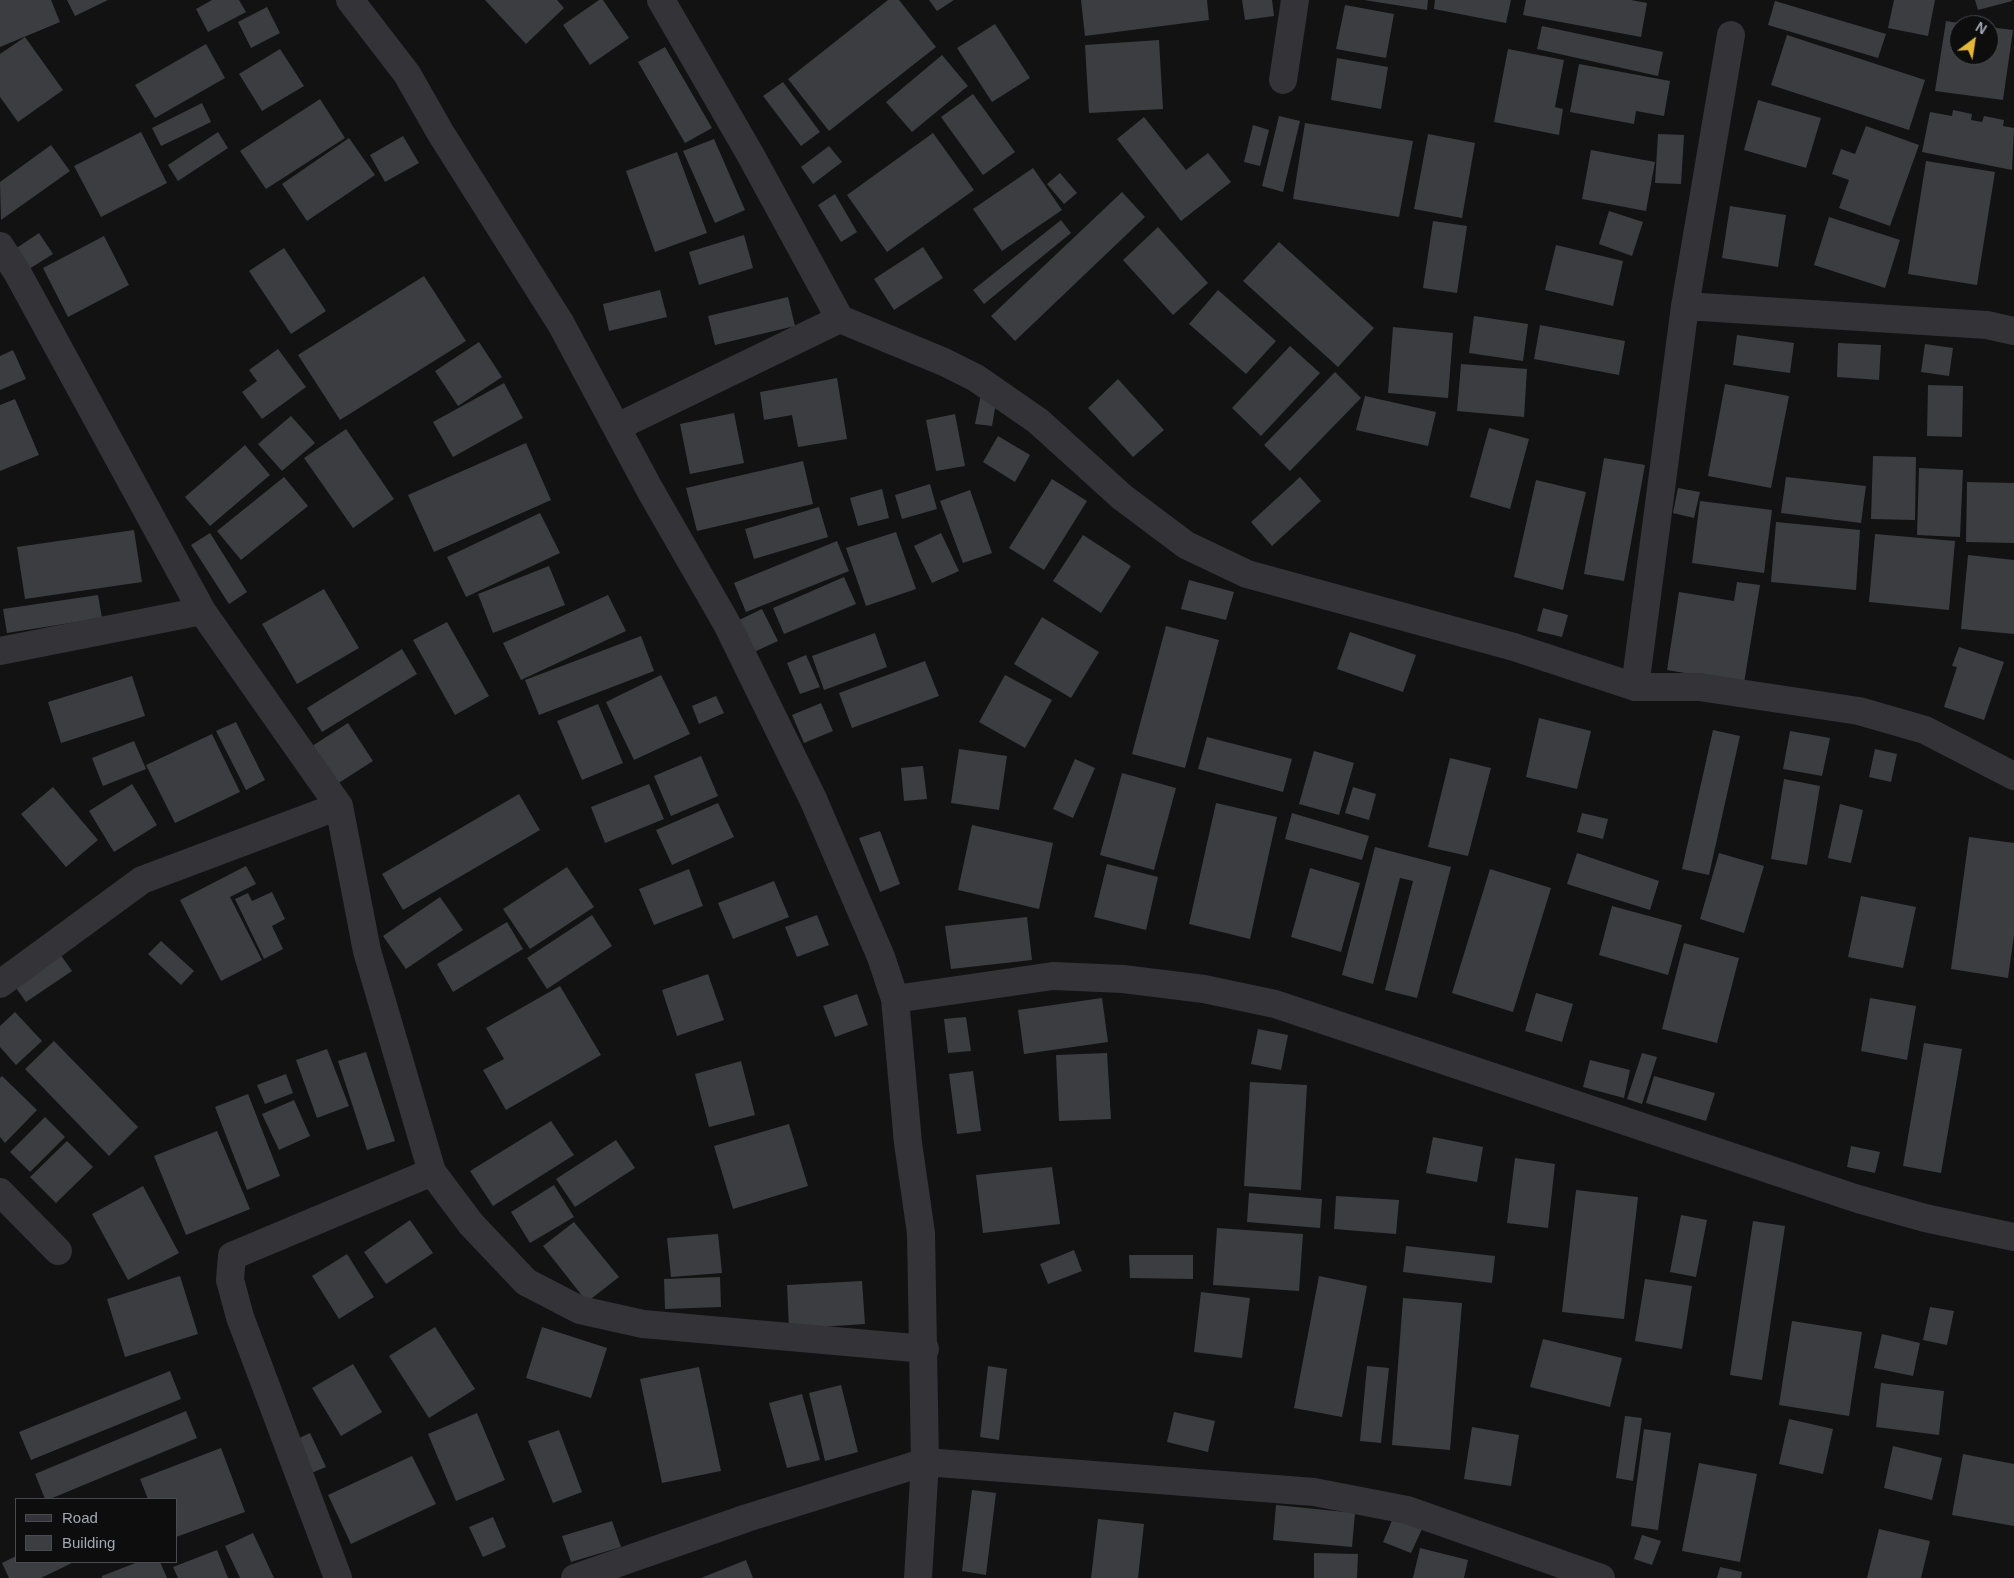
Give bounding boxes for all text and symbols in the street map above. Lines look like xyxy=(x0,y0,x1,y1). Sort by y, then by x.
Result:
north arrow xyxy=(1949,15,1999,65)
text: N xyxy=(1973,19,1990,37)
legend xyxy=(15,1498,178,1563)
text: Road xyxy=(62,1509,98,1526)
text: Building xyxy=(62,1534,115,1551)

